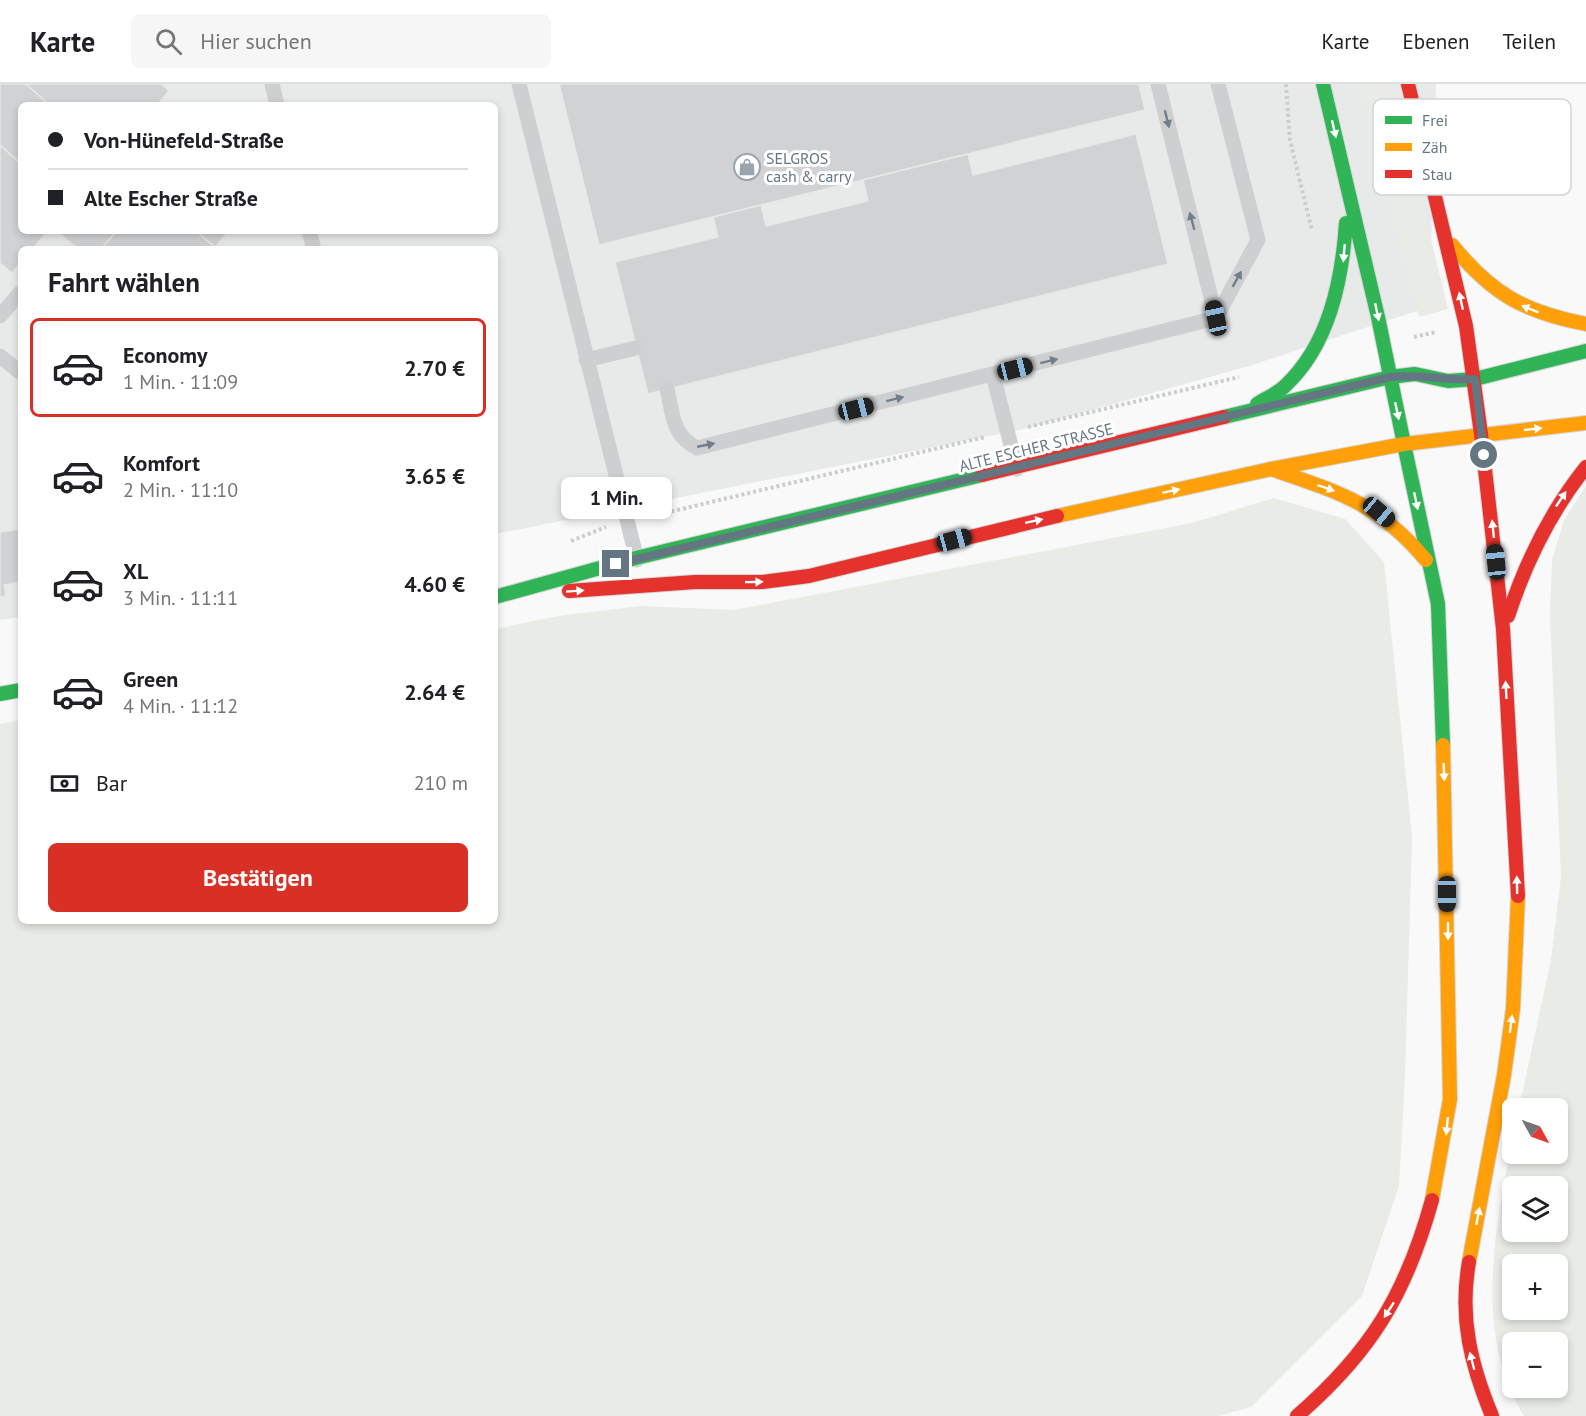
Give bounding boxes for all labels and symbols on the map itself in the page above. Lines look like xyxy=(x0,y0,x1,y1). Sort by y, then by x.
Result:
legend xyxy=(1373,99,1571,195)
one-way arrow xyxy=(1163,110,1172,128)
text: Frei xyxy=(1422,110,1448,130)
one-way arrow xyxy=(1329,119,1339,138)
text: Zäh xyxy=(1422,137,1447,157)
place label: SELGROS cash & carry xyxy=(766,148,852,186)
shop icon: SELGROS cash & carry xyxy=(732,152,762,182)
text: Stau xyxy=(1422,164,1452,184)
one-way arrow xyxy=(1187,212,1196,230)
one-way arrow xyxy=(1339,243,1349,262)
one-way arrow xyxy=(1232,271,1242,288)
one-way arrow xyxy=(1456,291,1465,310)
car xyxy=(1203,299,1229,337)
one-way arrow xyxy=(1373,303,1382,322)
one-way arrow xyxy=(1520,304,1538,314)
one-way arrow xyxy=(1040,355,1059,365)
car xyxy=(995,356,1035,382)
one-way arrow xyxy=(886,394,904,404)
car xyxy=(836,396,876,422)
one-way arrow xyxy=(1393,401,1403,420)
street label: ALTE ESCHER STRASSE xyxy=(957,418,1115,476)
one-way arrow xyxy=(1524,424,1543,434)
one-way arrow xyxy=(697,440,716,449)
route start xyxy=(1470,441,1497,468)
callout: 1 Min. xyxy=(560,477,672,519)
one-way arrow xyxy=(1317,484,1335,493)
one-way arrow xyxy=(1161,486,1180,496)
one-way arrow xyxy=(1412,492,1421,511)
one-way arrow xyxy=(1555,492,1567,508)
car xyxy=(1359,494,1399,530)
one-way arrow xyxy=(1025,516,1044,525)
one-way arrow xyxy=(1488,519,1497,538)
car xyxy=(934,527,974,553)
car xyxy=(1485,543,1507,581)
route end xyxy=(602,550,629,577)
one-way arrow xyxy=(744,577,763,586)
one-way arrow xyxy=(565,586,584,595)
one-way arrow xyxy=(1502,681,1511,700)
one-way arrow xyxy=(1440,763,1449,782)
car xyxy=(1438,876,1456,912)
one-way arrow xyxy=(1512,876,1522,895)
one-way arrow xyxy=(1443,922,1452,941)
one-way arrow xyxy=(1507,1015,1516,1034)
north arrow xyxy=(1502,1098,1568,1164)
one-way arrow xyxy=(1442,1116,1452,1135)
one-way arrow xyxy=(1473,1207,1482,1226)
one-way arrow xyxy=(1383,1302,1395,1318)
one-way arrow xyxy=(1467,1352,1476,1370)

